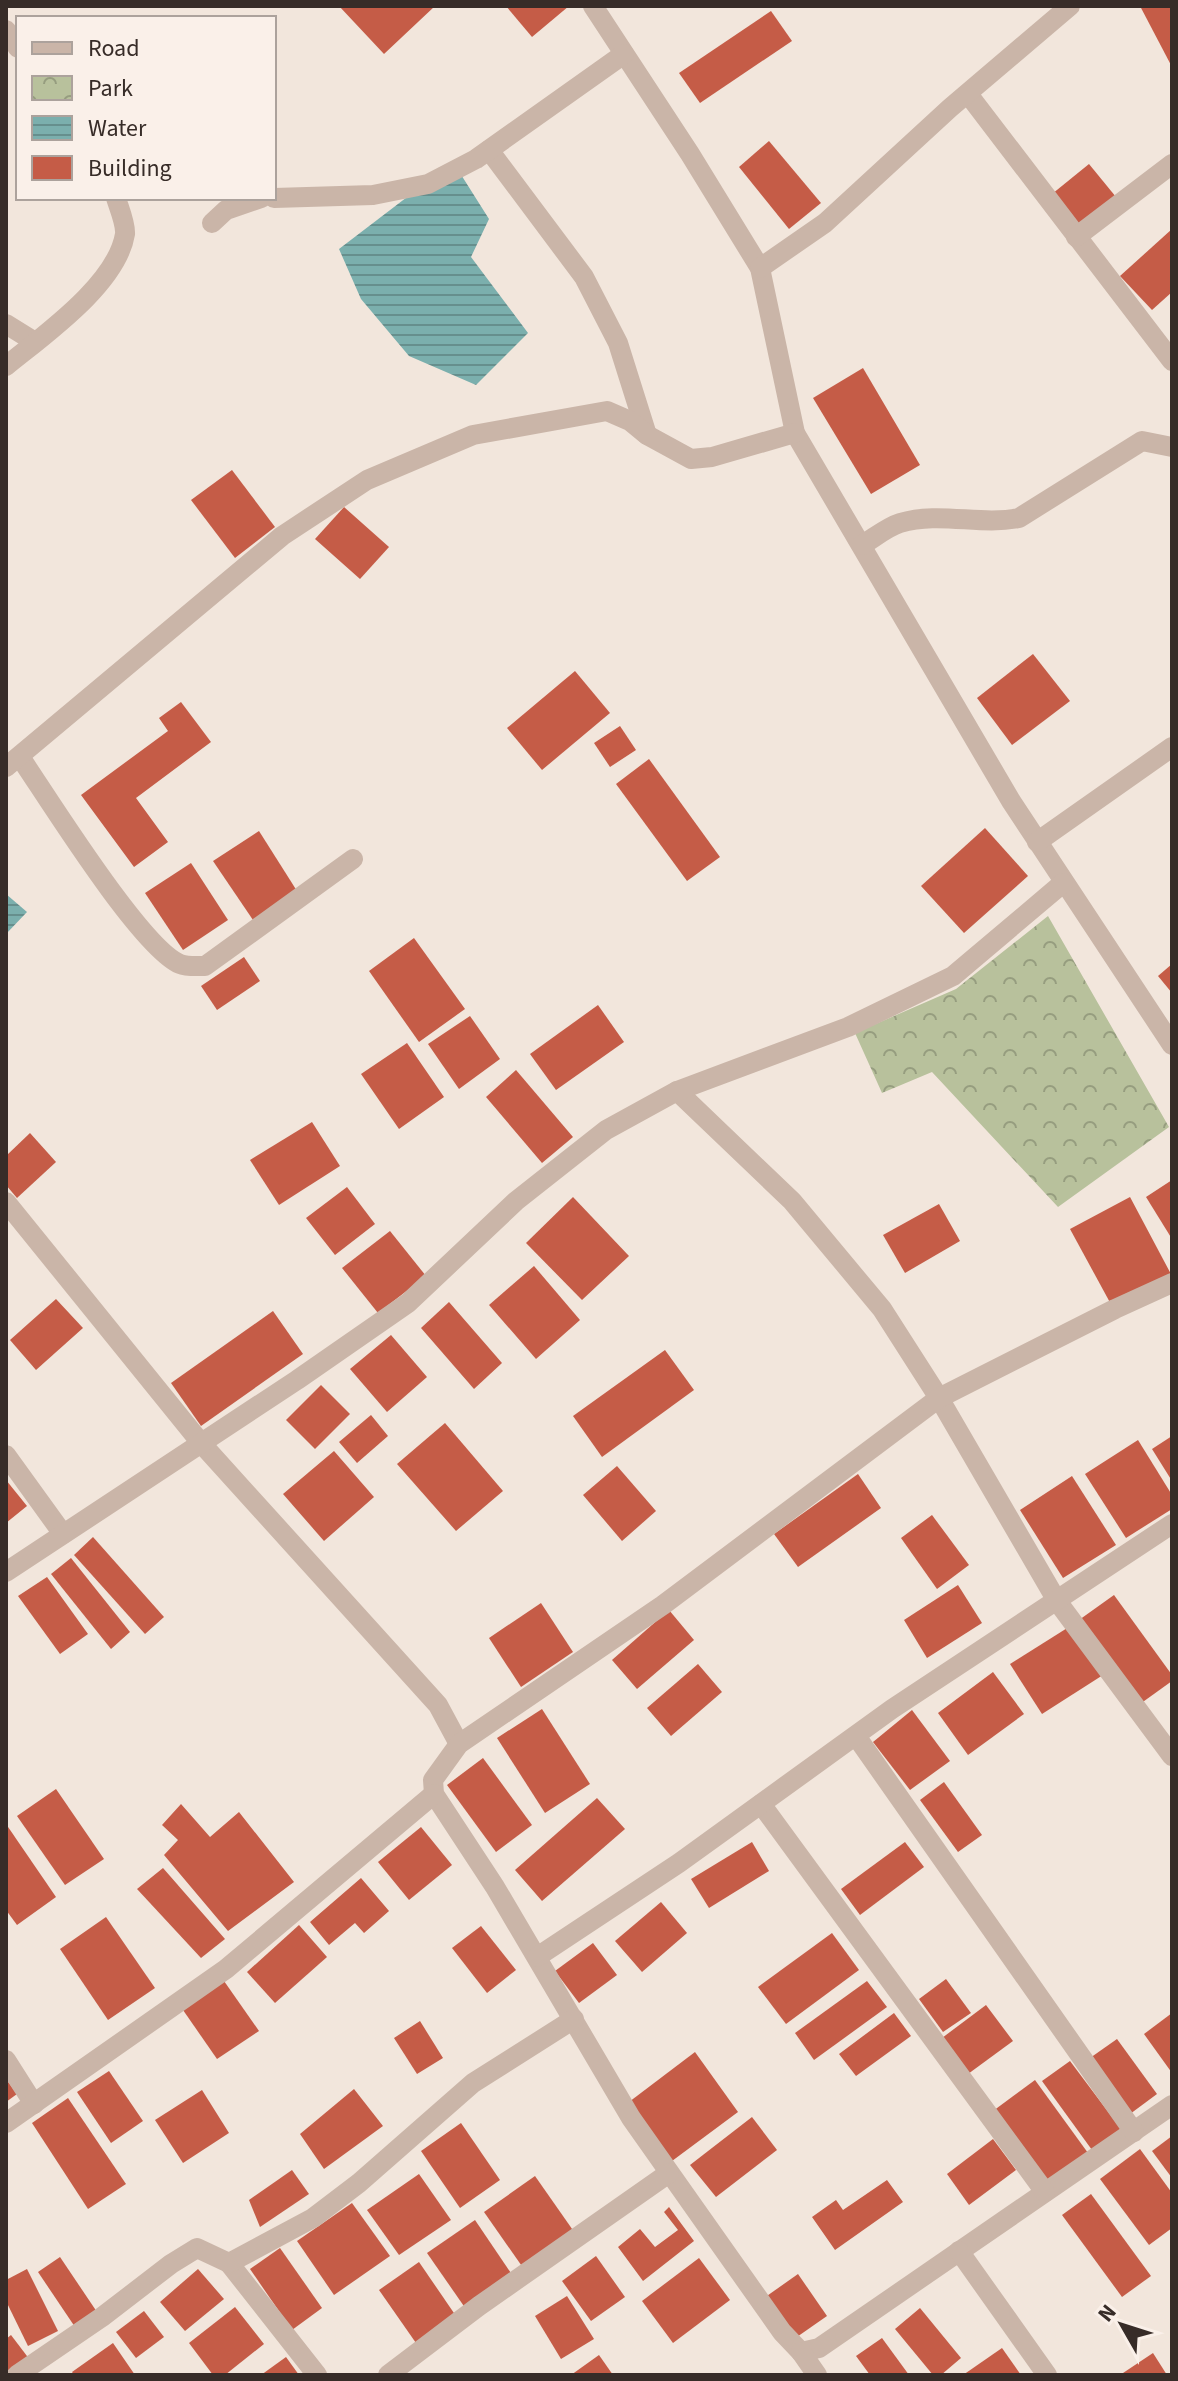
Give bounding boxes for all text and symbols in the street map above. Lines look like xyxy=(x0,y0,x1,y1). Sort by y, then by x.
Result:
legend xyxy=(16,16,276,200)
text: Road xyxy=(88,31,140,66)
text: Park xyxy=(88,71,133,106)
text: Water xyxy=(88,111,147,146)
text: Building xyxy=(88,151,172,186)
north arrow xyxy=(1082,2285,1162,2365)
text: N xyxy=(1090,2297,1124,2329)

